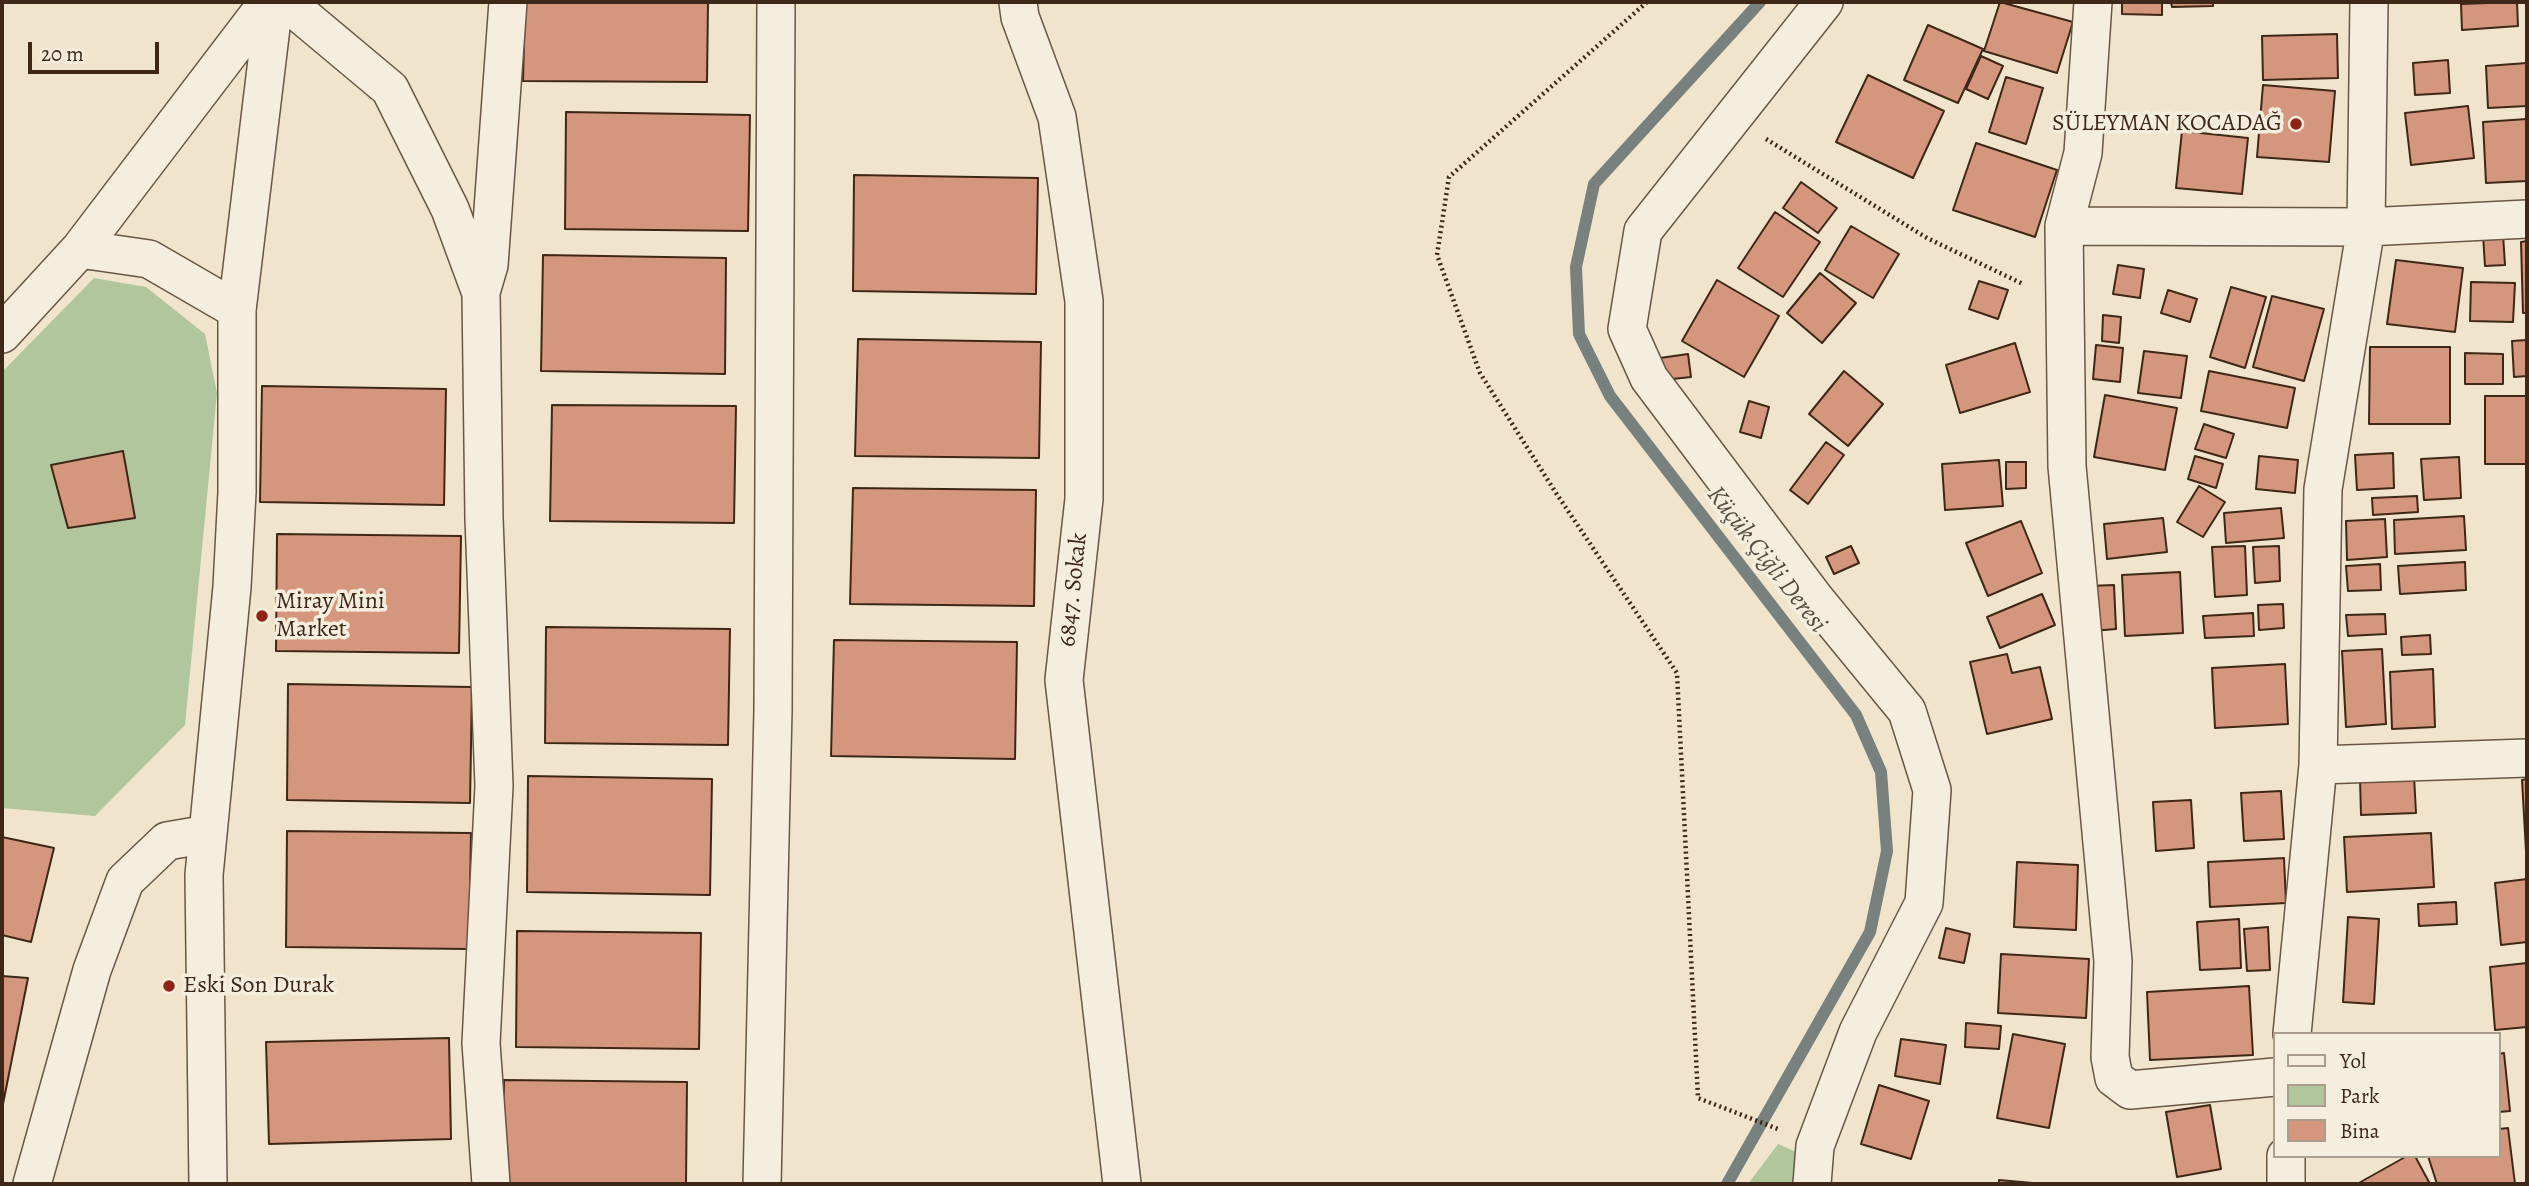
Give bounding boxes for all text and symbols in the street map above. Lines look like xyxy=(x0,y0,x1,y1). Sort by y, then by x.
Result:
scale bar xyxy=(32,28,163,72)
text: 20 m xyxy=(41,40,84,68)
place label: SÜLEYMAN KOCADAĞ xyxy=(2052,110,2282,138)
marker: SÜLEYMAN KOCADAĞ xyxy=(2288,116,2304,132)
water label: Küçük Çiğli Deresi xyxy=(1699,481,1833,639)
street label: 6847. Sokak xyxy=(1054,532,1094,648)
place label: Miray Mini Market xyxy=(276,588,385,644)
marker: Miray Mini Market xyxy=(254,608,270,624)
place label: Eski Son Durak xyxy=(183,972,334,1000)
marker: Eski Son Durak xyxy=(161,978,177,994)
legend xyxy=(2274,1032,2501,1158)
text: Yol xyxy=(2340,1047,2366,1075)
text: Park xyxy=(2340,1082,2379,1110)
text: Bina xyxy=(2340,1117,2380,1145)

